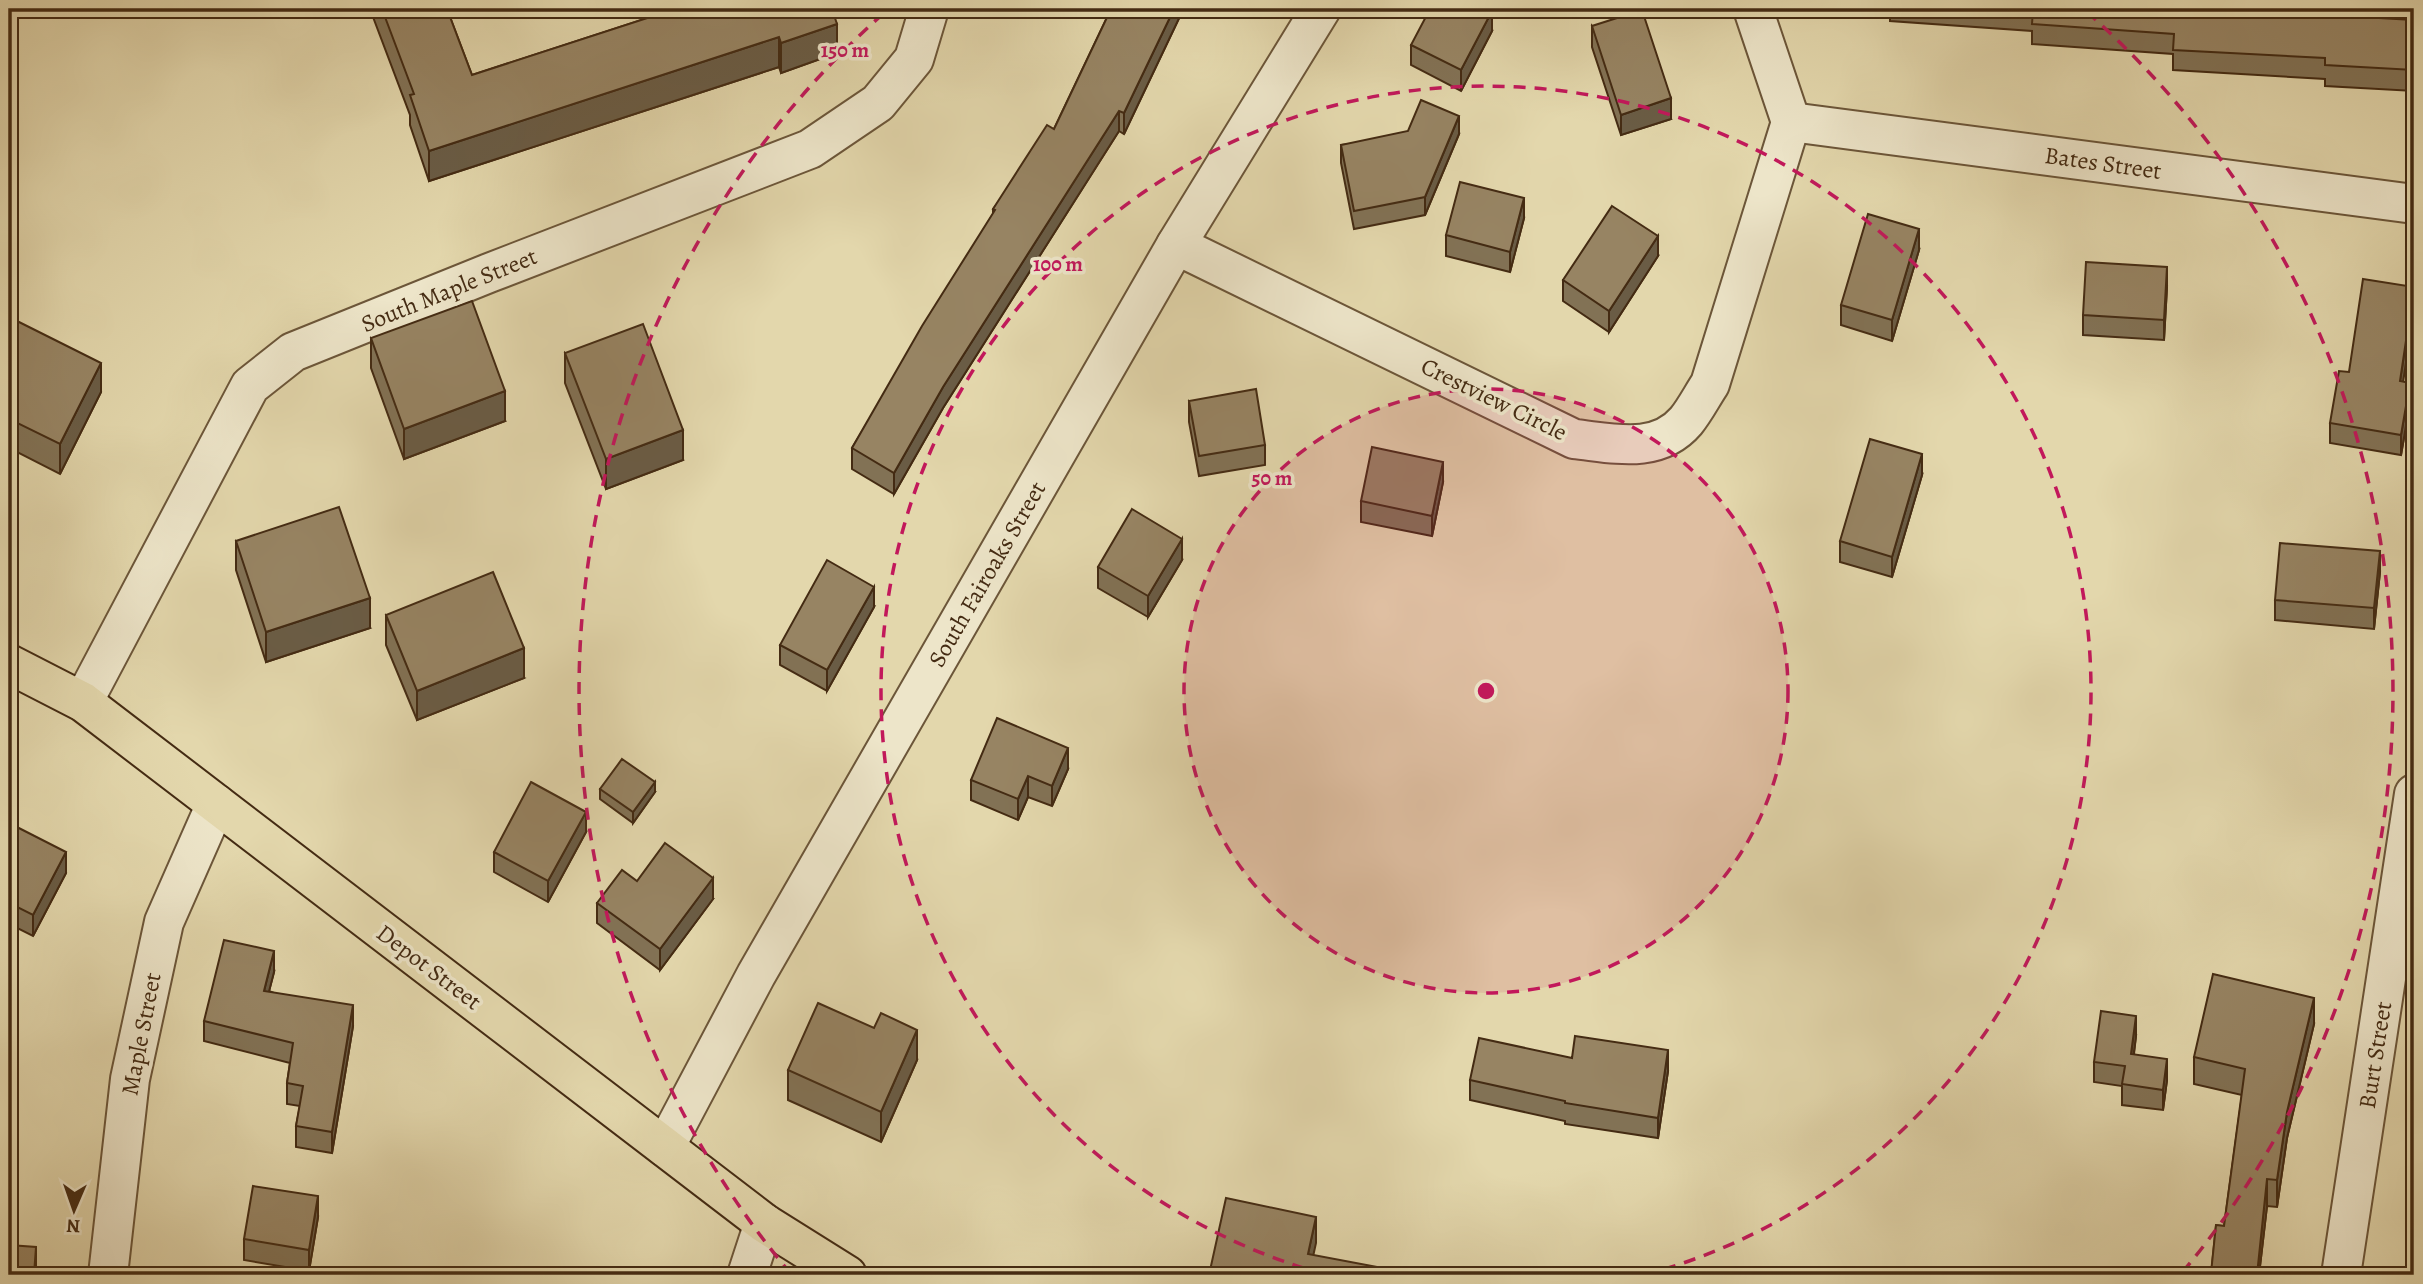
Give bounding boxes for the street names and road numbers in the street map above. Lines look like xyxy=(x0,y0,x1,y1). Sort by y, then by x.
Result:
street label: Bates Street xyxy=(2043,139,2164,187)
street label: South Maple Street xyxy=(356,240,542,340)
street label: Crestview Circle xyxy=(1416,350,1572,448)
street label: South Fairoaks Street xyxy=(921,475,1053,673)
street label: Depot Street xyxy=(370,917,488,1017)
street label: Maple Street xyxy=(113,970,169,1098)
street label: Burt Street xyxy=(2351,999,2399,1111)

